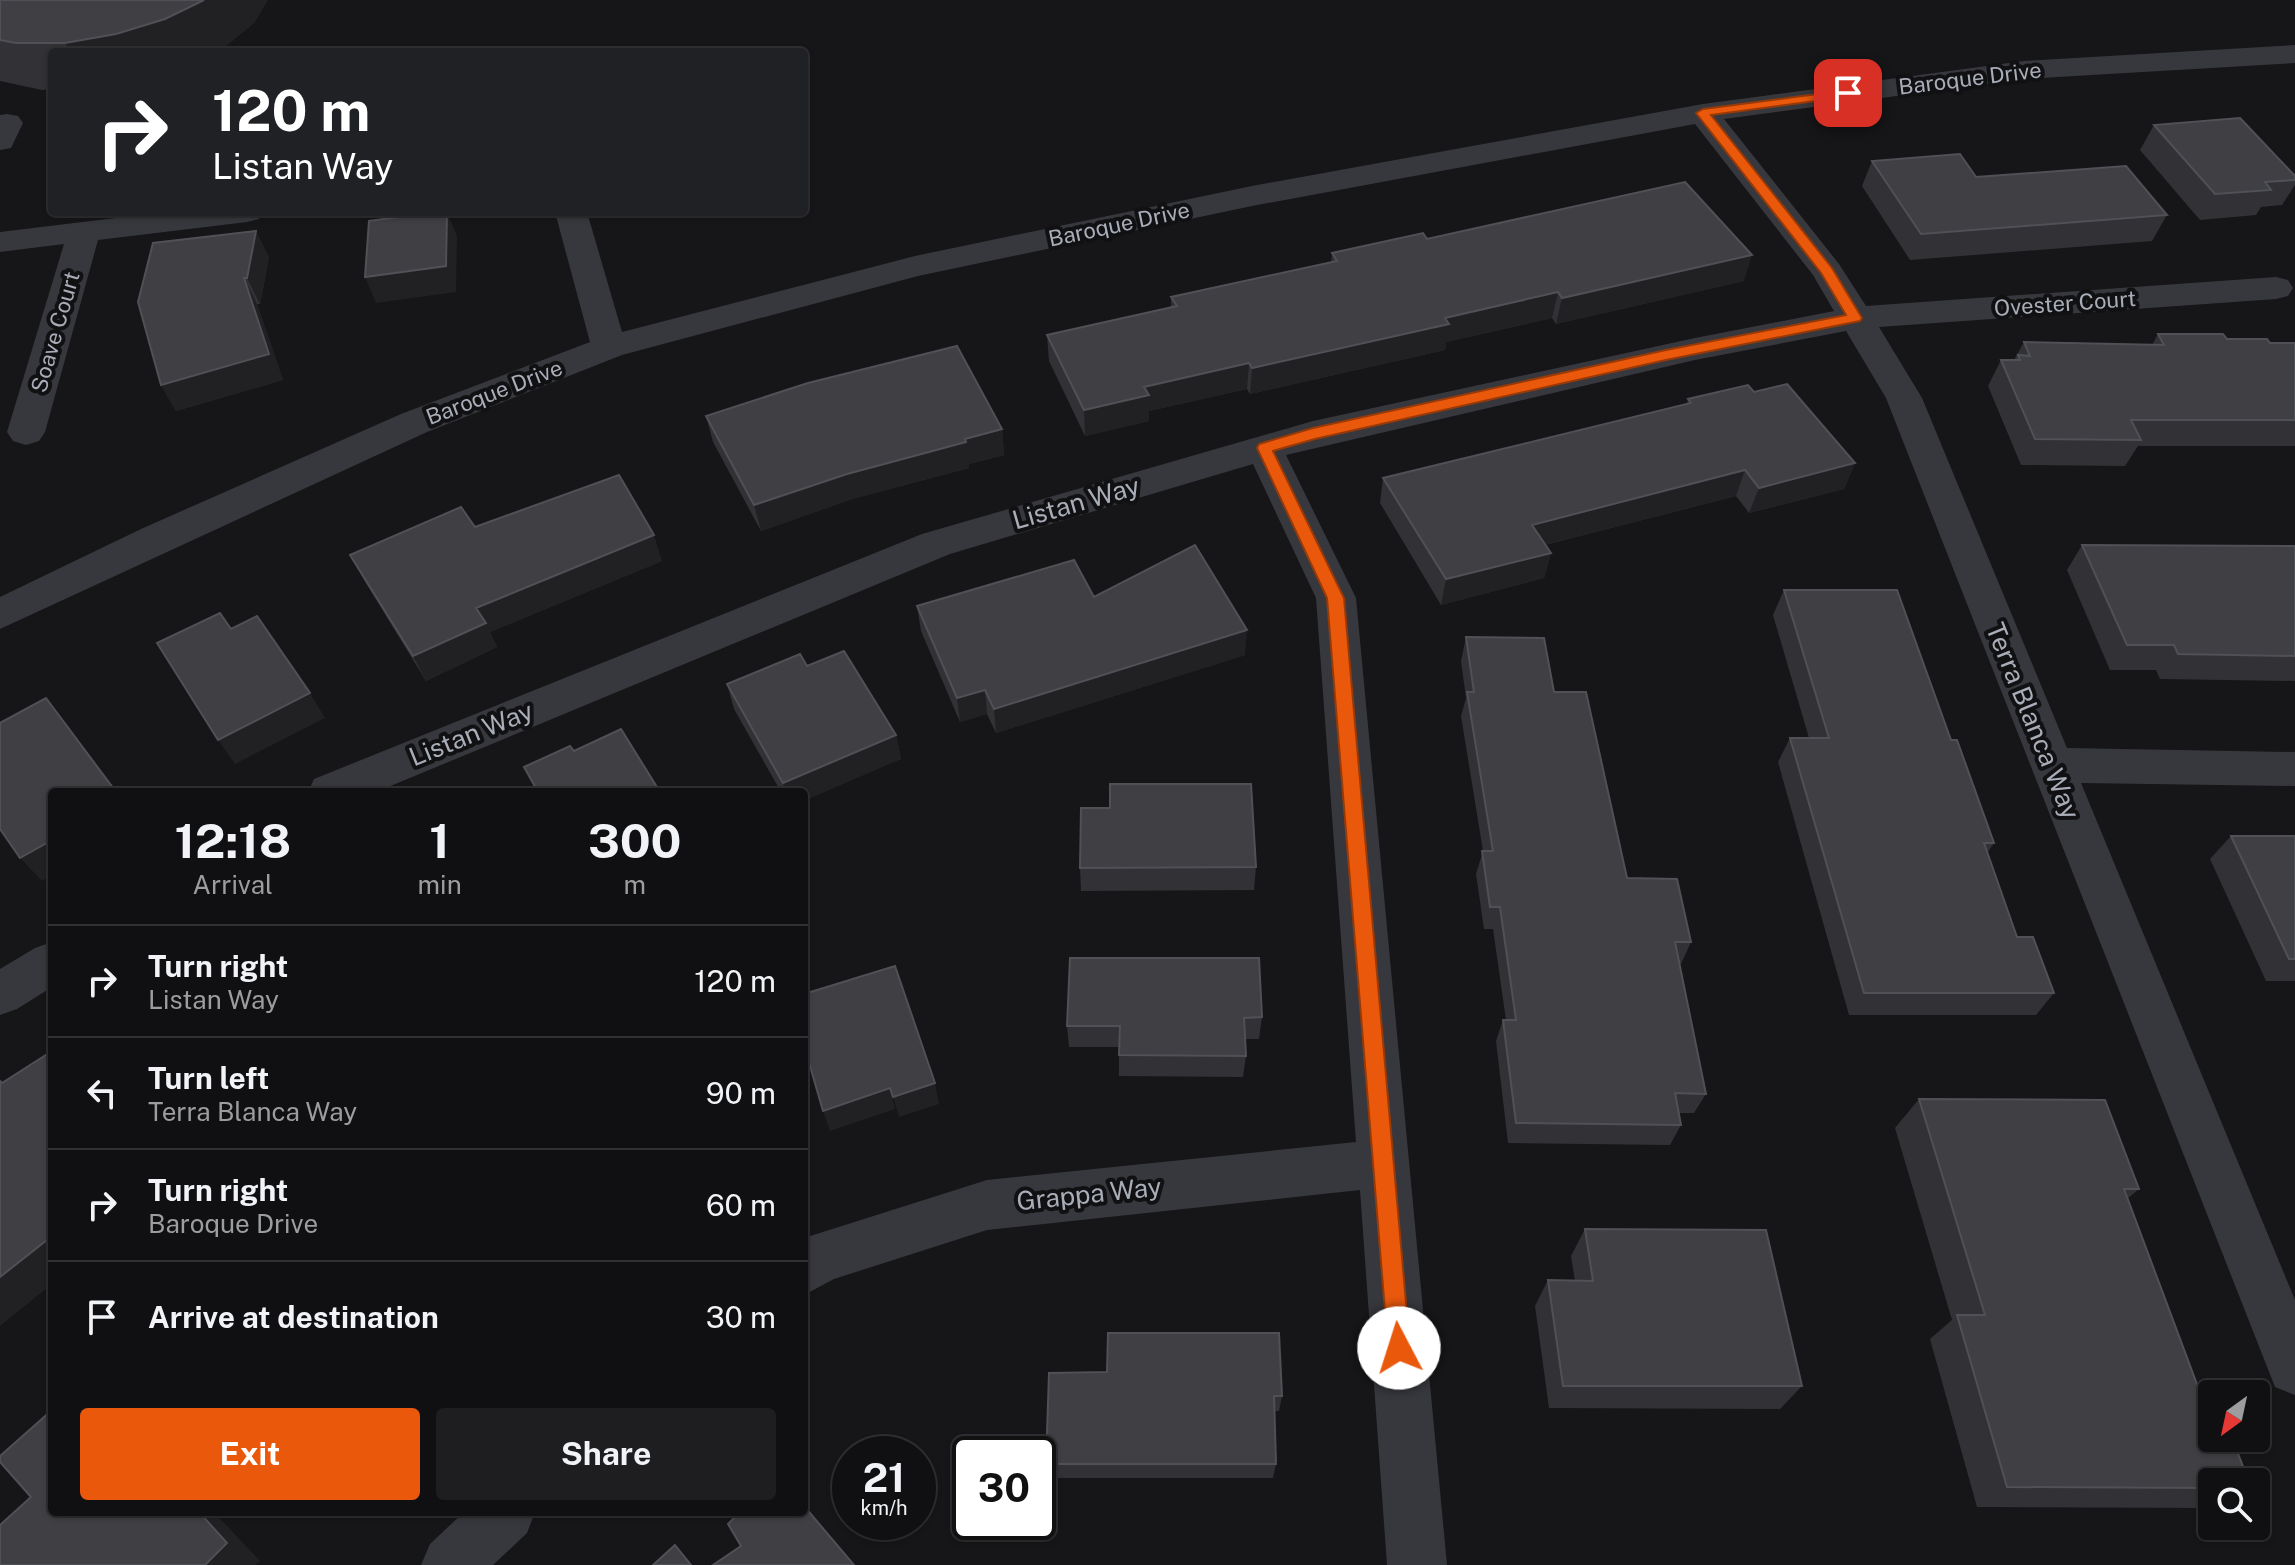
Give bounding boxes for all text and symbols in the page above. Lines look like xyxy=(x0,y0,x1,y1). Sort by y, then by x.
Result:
street label: Baroque Drive xyxy=(1897,56,2043,100)
pin xyxy=(1814,59,1882,127)
icon: arrive xyxy=(1826,71,1870,115)
text: 120 m xyxy=(212,78,370,144)
icon: right xyxy=(80,80,184,184)
text: Listan Way xyxy=(212,145,393,187)
street label: Baroque Drive xyxy=(1046,196,1192,252)
street label: Soave Court xyxy=(25,269,85,395)
street label: Ovester Court xyxy=(1993,285,2137,321)
street label: Baroque Drive xyxy=(422,354,566,430)
street label: Listan Way xyxy=(1009,470,1143,535)
street label: Terra Blanca Way xyxy=(1980,618,2087,824)
street label: Listan Way xyxy=(404,695,537,772)
text: 12:18 xyxy=(174,812,291,869)
text: 1 xyxy=(429,812,450,869)
text: 300 xyxy=(588,812,682,869)
text: Arrival xyxy=(193,869,273,900)
text: min xyxy=(418,869,462,900)
text: m xyxy=(624,869,646,900)
text: Turn right xyxy=(148,948,288,984)
icon: right xyxy=(80,959,124,1003)
text: 120 m xyxy=(694,963,776,999)
text: Listan Way xyxy=(148,984,279,1015)
text: Turn left xyxy=(148,1060,269,1096)
icon: left xyxy=(80,1071,124,1115)
text: 90 m xyxy=(706,1075,776,1111)
text: Terra Blanca Way xyxy=(148,1096,357,1127)
street label: Grappa Way xyxy=(1015,1170,1163,1217)
text: Turn right xyxy=(148,1172,288,1208)
icon: right xyxy=(80,1183,124,1227)
text: 60 m xyxy=(706,1187,776,1223)
text: Baroque Drive xyxy=(148,1208,318,1239)
icon: arrive xyxy=(80,1295,124,1339)
text: Arrive at destination xyxy=(148,1299,439,1335)
text: 30 m xyxy=(706,1299,776,1335)
position arrow xyxy=(1357,1306,1441,1390)
north arrow xyxy=(2198,1380,2270,1452)
map controls xyxy=(2198,1380,2270,1540)
button: Exit xyxy=(80,1408,420,1500)
button: Share xyxy=(436,1408,776,1500)
speed limit sign: 30 xyxy=(952,1436,1056,1540)
text: 21 xyxy=(863,1454,905,1501)
button: search xyxy=(2198,1468,2270,1540)
text: km/h xyxy=(860,1496,908,1520)

